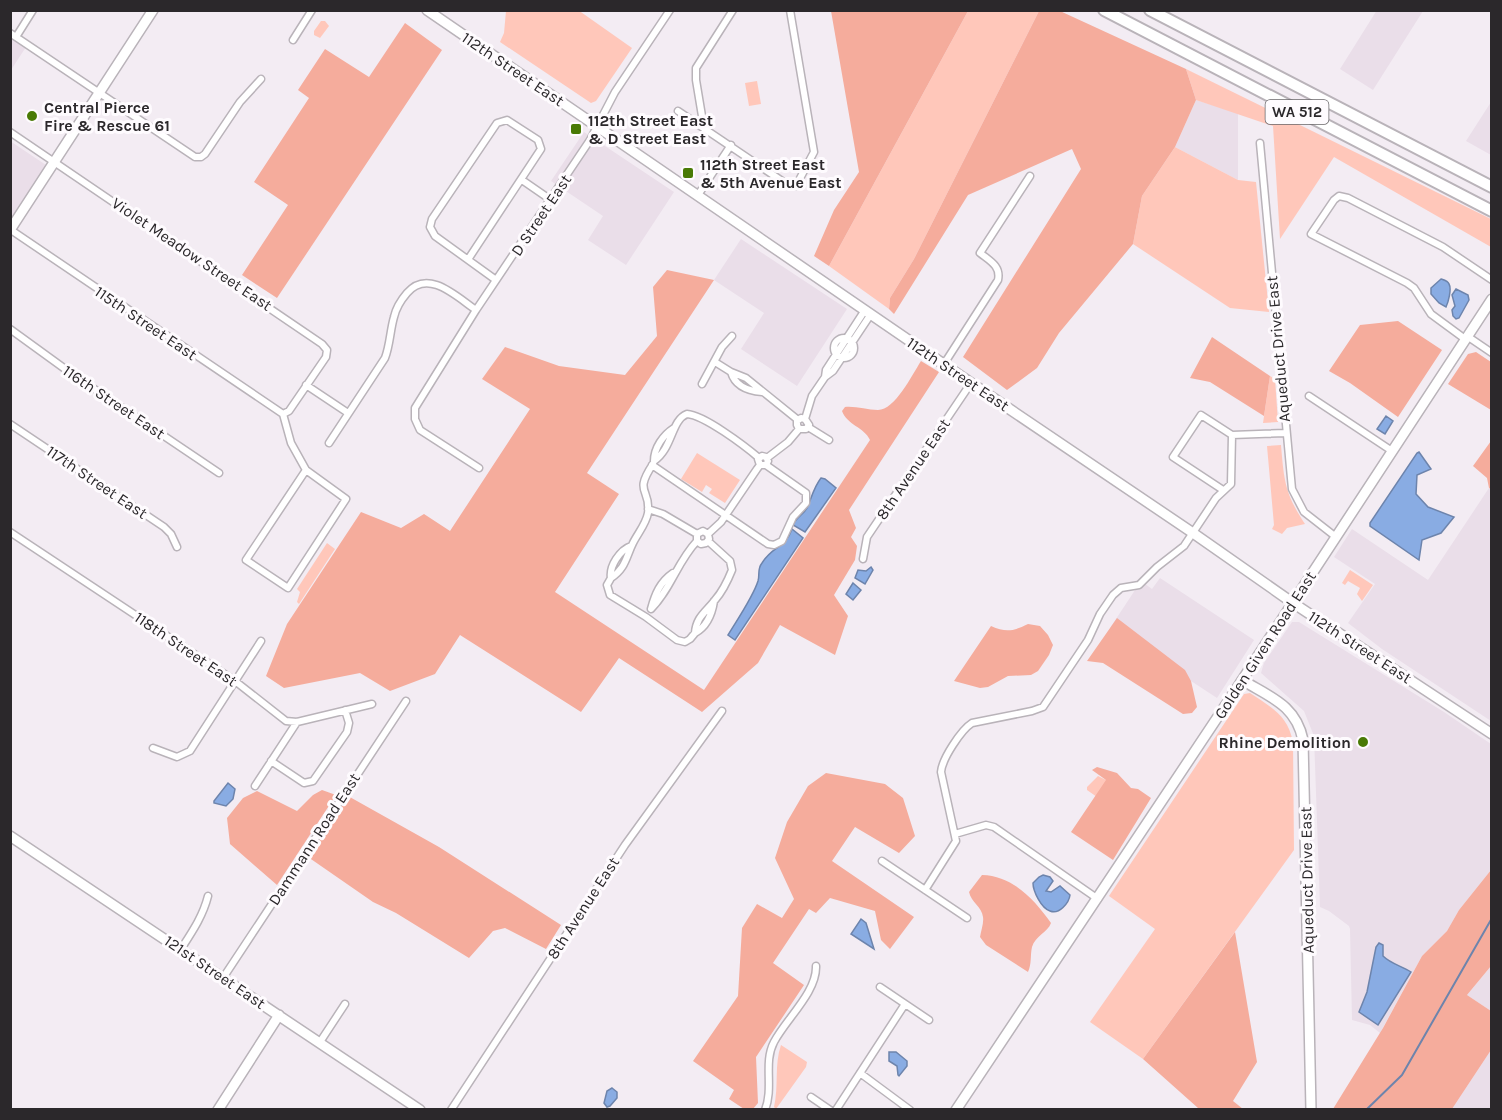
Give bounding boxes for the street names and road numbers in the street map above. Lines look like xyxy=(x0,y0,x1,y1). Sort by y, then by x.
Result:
street label: 112th Street East xyxy=(458,28,568,110)
road number: WA 512 xyxy=(1266,100,1328,124)
street label: D Street East xyxy=(507,171,575,259)
street label: Violet Meadow Street East xyxy=(108,193,276,315)
street label: Aqueduct Drive East xyxy=(1262,275,1294,423)
street label: 115th Street East xyxy=(91,282,201,364)
street label: 112th Street East xyxy=(903,333,1013,415)
street label: 116th Street East xyxy=(59,361,169,443)
street label: 8th Avenue East xyxy=(872,415,954,523)
street label: 117th Street East xyxy=(43,441,151,523)
street label: Golden Given Road East xyxy=(1210,568,1320,722)
street label: 112th Street East xyxy=(1305,607,1415,687)
street label: 118th Street East xyxy=(131,608,241,690)
street label: Dammann Road East xyxy=(264,769,364,909)
street label: Aqueduct Drive East xyxy=(1296,806,1318,954)
street label: 8th Avenue East xyxy=(543,853,623,963)
street label: 121st Street East xyxy=(161,931,269,1013)

